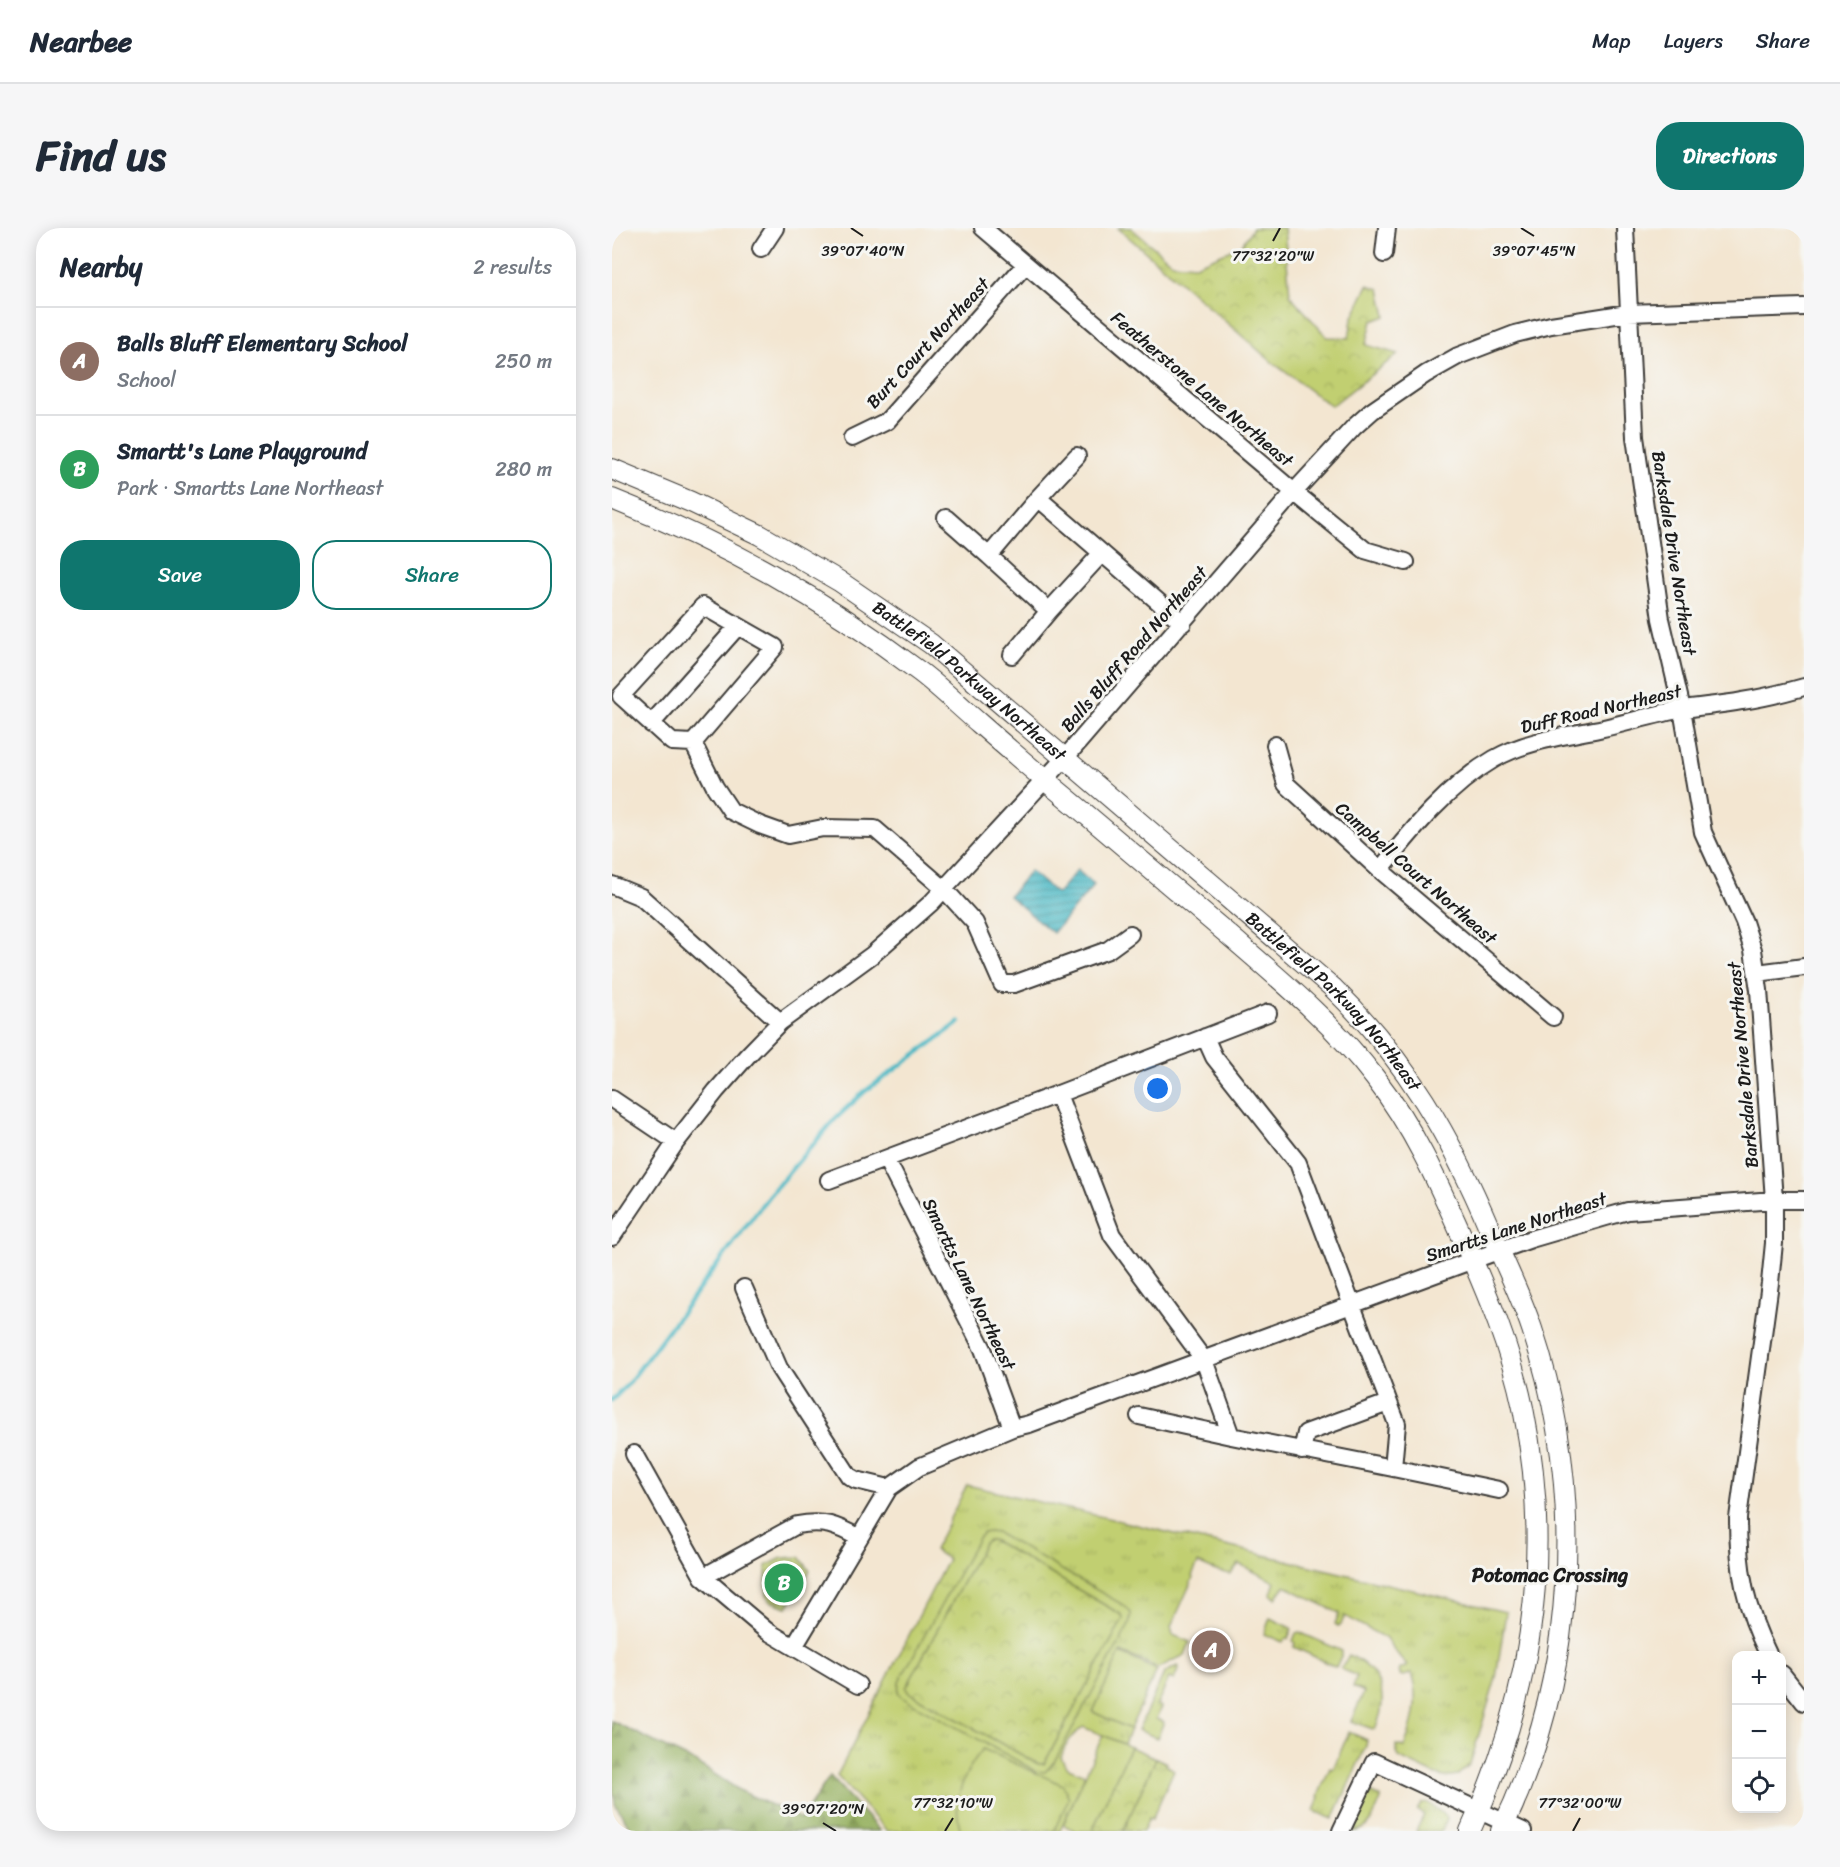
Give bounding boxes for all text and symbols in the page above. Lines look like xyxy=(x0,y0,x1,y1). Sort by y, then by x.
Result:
text: Nearbee xyxy=(30,17,132,66)
text: Map xyxy=(1592,22,1631,60)
text: Layers xyxy=(1664,22,1723,60)
text: Share xyxy=(1756,22,1810,60)
text: Find us xyxy=(36,119,166,193)
button: Directions xyxy=(1656,122,1804,190)
text: 39°07'40"N xyxy=(822,238,905,264)
text: 39°07'45"N xyxy=(1493,238,1576,264)
text: 77°32'20"W xyxy=(1232,243,1314,269)
text: Nearby xyxy=(60,244,142,290)
text: 2 results xyxy=(473,250,552,285)
street label: Burt Court Northeast xyxy=(858,269,998,416)
street label: Featherstone Lane Northeast xyxy=(1103,303,1301,476)
text: Balls Bluff Elementary School xyxy=(117,324,408,363)
text: A xyxy=(73,344,86,379)
text: 250 m xyxy=(495,344,552,379)
text: School xyxy=(117,363,176,398)
text: Smartt's Lane Playground xyxy=(117,432,367,471)
street label: Barksdale Drive Northeast xyxy=(1642,448,1706,658)
text: B xyxy=(73,452,86,487)
text: 280 m xyxy=(495,452,552,487)
text: Park · Smartts Lane Northeast xyxy=(117,471,383,506)
button: Save xyxy=(60,540,300,610)
button: Share xyxy=(312,540,552,610)
street label: Balls Bluff Road Northeast xyxy=(1052,558,1216,740)
street label: Battlefield Parkway Northeast xyxy=(865,592,1074,770)
street label: Duff Road Northeast xyxy=(1518,675,1685,743)
street label: Campbell Court Northeast xyxy=(1328,793,1505,953)
street label: Battlefield Parkway Northeast xyxy=(1238,903,1430,1099)
street label: Barksdale Drive Northeast xyxy=(1718,960,1768,1169)
your location xyxy=(1143,1074,1172,1103)
street label: Smartts Lane Northeast xyxy=(1421,1182,1611,1271)
street label: Smartts Lane Northeast xyxy=(913,1192,1025,1376)
district label: Potomac Crossing xyxy=(1472,1558,1628,1593)
pin: B xyxy=(764,1560,804,1606)
pin: A xyxy=(1192,1628,1230,1672)
map controls xyxy=(1732,1651,1786,1813)
button: + xyxy=(1732,1651,1786,1705)
button: − xyxy=(1732,1705,1786,1759)
button: locate xyxy=(1732,1759,1786,1813)
text: 77°32'10"W xyxy=(913,1790,993,1816)
text: 77°32'00"W xyxy=(1539,1790,1622,1816)
text: 39°07'20"N xyxy=(782,1796,865,1822)

